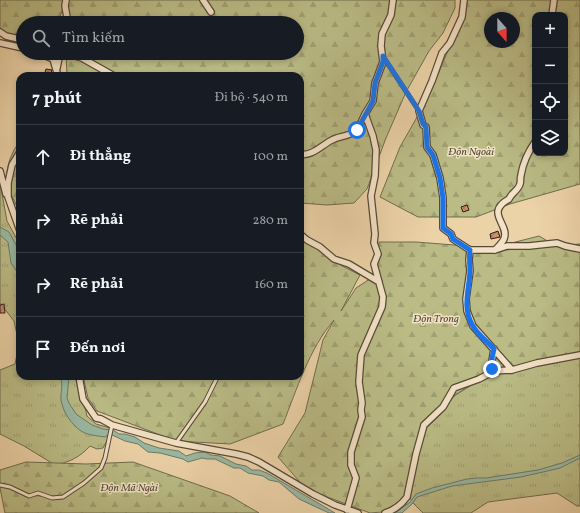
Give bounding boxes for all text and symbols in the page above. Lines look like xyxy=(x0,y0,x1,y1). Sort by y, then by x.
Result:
north arrow xyxy=(484,12,520,48)
map controls xyxy=(532,12,568,156)
button: + xyxy=(532,12,568,48)
search box xyxy=(16,16,304,60)
icon: search xyxy=(30,27,52,49)
text: Tìm kiếm xyxy=(62,28,125,49)
button: − xyxy=(532,48,568,84)
button: locate xyxy=(532,84,568,120)
text: 7 phút xyxy=(32,87,82,110)
text: Đi bộ · 540 m xyxy=(215,89,288,107)
button: layers xyxy=(532,120,568,156)
route start xyxy=(348,121,366,139)
park label: Độn Ngoài xyxy=(448,145,494,160)
icon: ahead xyxy=(32,146,54,168)
text: Đi thẳng xyxy=(70,146,131,167)
text: 100 m xyxy=(253,148,288,166)
icon: right xyxy=(32,210,54,232)
text: Rẽ phải xyxy=(70,210,124,231)
text: 280 m xyxy=(252,212,288,230)
icon: right xyxy=(32,274,54,296)
text: Rẽ phải xyxy=(70,274,124,295)
text: 160 m xyxy=(254,276,288,294)
park label: Độn Trong xyxy=(413,312,459,327)
icon: arrive xyxy=(32,338,54,360)
text: Đến nơi xyxy=(70,338,126,359)
route end xyxy=(483,360,501,378)
park label: Độn Mã Ngài xyxy=(100,481,158,496)

